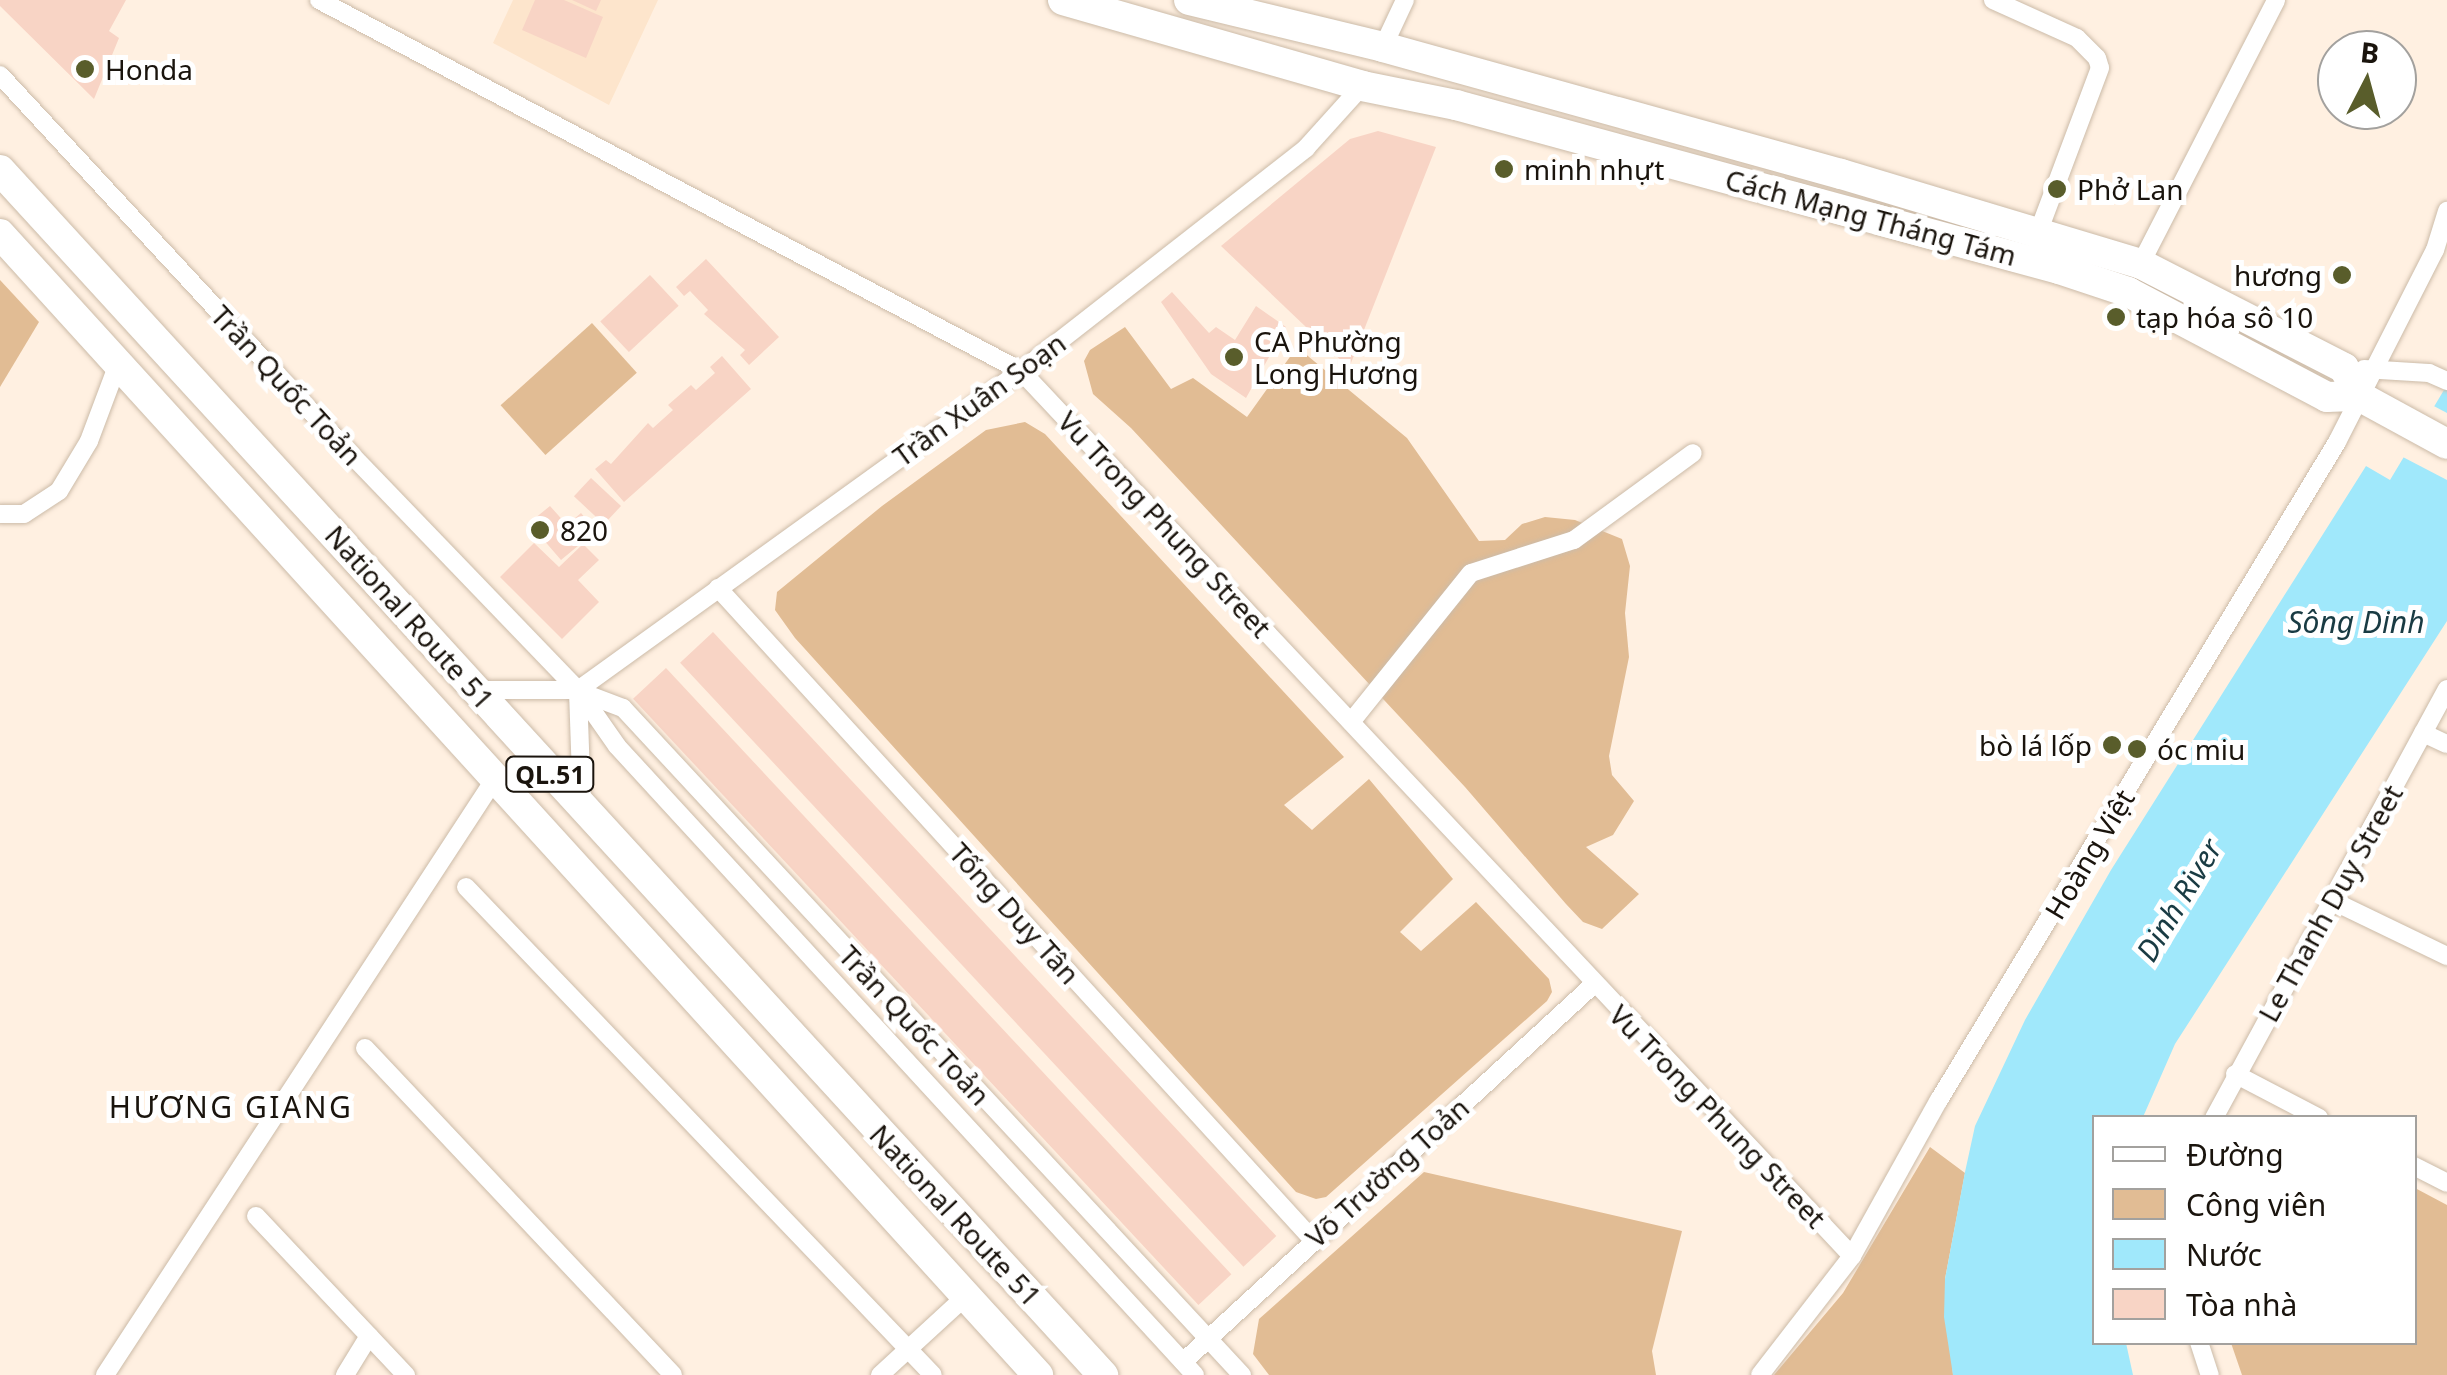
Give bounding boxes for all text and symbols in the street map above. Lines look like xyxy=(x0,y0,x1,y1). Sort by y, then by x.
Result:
north arrow xyxy=(2317,30,2417,130)
text: B xyxy=(2359,32,2381,72)
place label: Honda xyxy=(105,52,193,86)
marker: Honda xyxy=(74,58,96,80)
place label: minh nhựt xyxy=(1524,152,1664,186)
marker: minh nhựt xyxy=(1493,158,1515,180)
street label: Cách Mạng Tháng Tám xyxy=(1722,162,2020,272)
place label: Phở Lan xyxy=(2077,172,2183,206)
marker: Phở Lan xyxy=(2046,178,2068,200)
place label: hương xyxy=(2234,258,2322,292)
marker: hương xyxy=(2331,264,2353,286)
street label: Trần Quốc Toản xyxy=(205,298,369,472)
place label: tạp hóa sô 10 xyxy=(2136,300,2313,334)
marker: tạp hóa sô 10 xyxy=(2105,306,2127,328)
place label: CA Phường Long Hương xyxy=(1254,324,1419,390)
street label: Trần Xuân Soạn xyxy=(886,325,1072,473)
marker: CA Phường Long Hương xyxy=(1223,346,1245,368)
street label: Vu Trong Phung Street xyxy=(1052,404,1278,644)
place label: 820 xyxy=(560,513,608,547)
street label: National Route 51 xyxy=(319,518,501,716)
marker: 820 xyxy=(529,519,551,541)
water label: Sông Dinh xyxy=(2287,604,2425,640)
place label: bò lá lốp xyxy=(1979,728,2092,762)
place label: óc miu xyxy=(2157,732,2245,766)
marker: bò lá lốp xyxy=(2101,734,2123,756)
marker: óc miu xyxy=(2126,738,2148,760)
road number: QL.51 xyxy=(505,754,595,794)
street label: Le Thanh Duy Street xyxy=(2251,779,2409,1027)
street label: Hoàng Việt xyxy=(2037,783,2141,925)
water label: Dinh River xyxy=(2129,832,2229,968)
street label: Tống Duy Tân xyxy=(943,836,1087,990)
street label: Trần Quốc Toản xyxy=(833,938,997,1112)
street label: Vu Trong Phung Street xyxy=(1603,998,1833,1234)
district label: HƯƠNG GIANG xyxy=(109,1089,353,1125)
street label: Võ Trường Toản xyxy=(1299,1090,1475,1254)
legend xyxy=(2092,1115,2417,1345)
street label: National Route 51 xyxy=(863,1117,1049,1313)
text: Đường xyxy=(2186,1134,2284,1175)
text: Công viên xyxy=(2186,1184,2326,1225)
text: Nước xyxy=(2186,1234,2262,1275)
text: Tòa nhà xyxy=(2186,1284,2297,1325)

